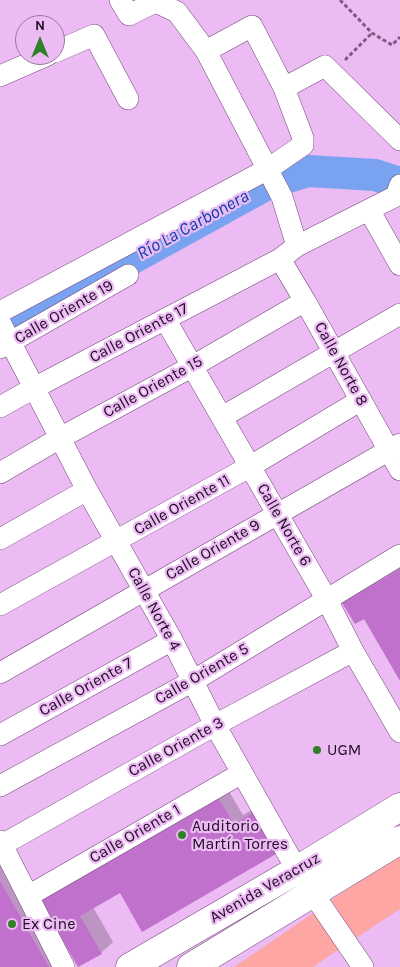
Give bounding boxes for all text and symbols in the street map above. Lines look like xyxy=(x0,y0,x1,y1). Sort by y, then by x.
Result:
north arrow xyxy=(15,15,65,65)
text: N xyxy=(35,17,45,34)
water label: Río La Carbonera xyxy=(133,185,253,265)
street label: Calle Oriente 19 xyxy=(11,276,117,348)
street label: Calle Oriente 17 xyxy=(86,299,192,367)
street label: Calle Norte 8 xyxy=(310,319,372,409)
street label: Calle Oriente 15 xyxy=(100,352,206,422)
street label: Calle Oriente 11 xyxy=(131,471,233,539)
street label: Calle Norte 6 xyxy=(253,480,315,570)
street label: Calle Oriente 9 xyxy=(162,515,264,585)
street label: Calle Norte 4 xyxy=(123,564,185,654)
street label: Calle Oriente 5 xyxy=(152,639,252,709)
street label: Calle Oriente 7 xyxy=(36,653,136,721)
street label: Calle Oriente 3 xyxy=(125,713,227,781)
place label: UGM xyxy=(327,740,361,760)
marker: UGM xyxy=(311,744,323,756)
street label: Calle Oriente 1 xyxy=(86,800,184,868)
place label: Auditorio Martín Torres xyxy=(192,816,288,854)
marker: Auditorio Martín Torres xyxy=(176,829,188,841)
street label: Avenida Veracruz xyxy=(206,849,324,927)
place label: Ex Cine xyxy=(22,914,75,934)
marker: Ex Cine xyxy=(6,918,18,930)

